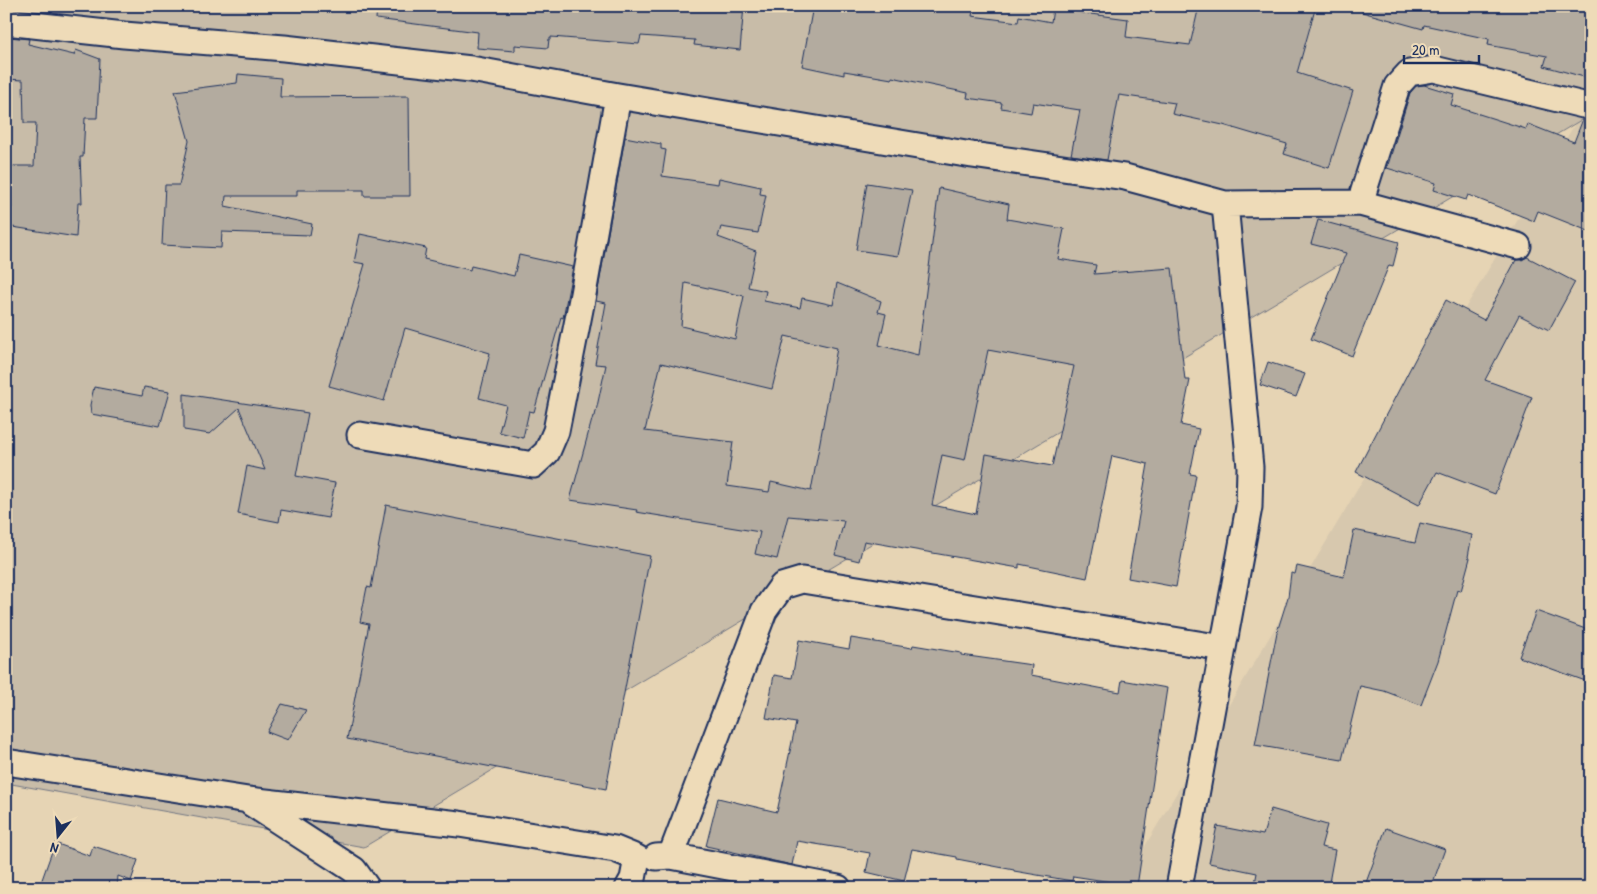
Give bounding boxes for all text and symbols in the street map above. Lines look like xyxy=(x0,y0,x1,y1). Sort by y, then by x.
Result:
scale bar xyxy=(1404,32,1480,64)
text: 20 m xyxy=(1412,39,1439,60)
north arrow xyxy=(32,812,82,862)
text: N xyxy=(47,839,60,859)

